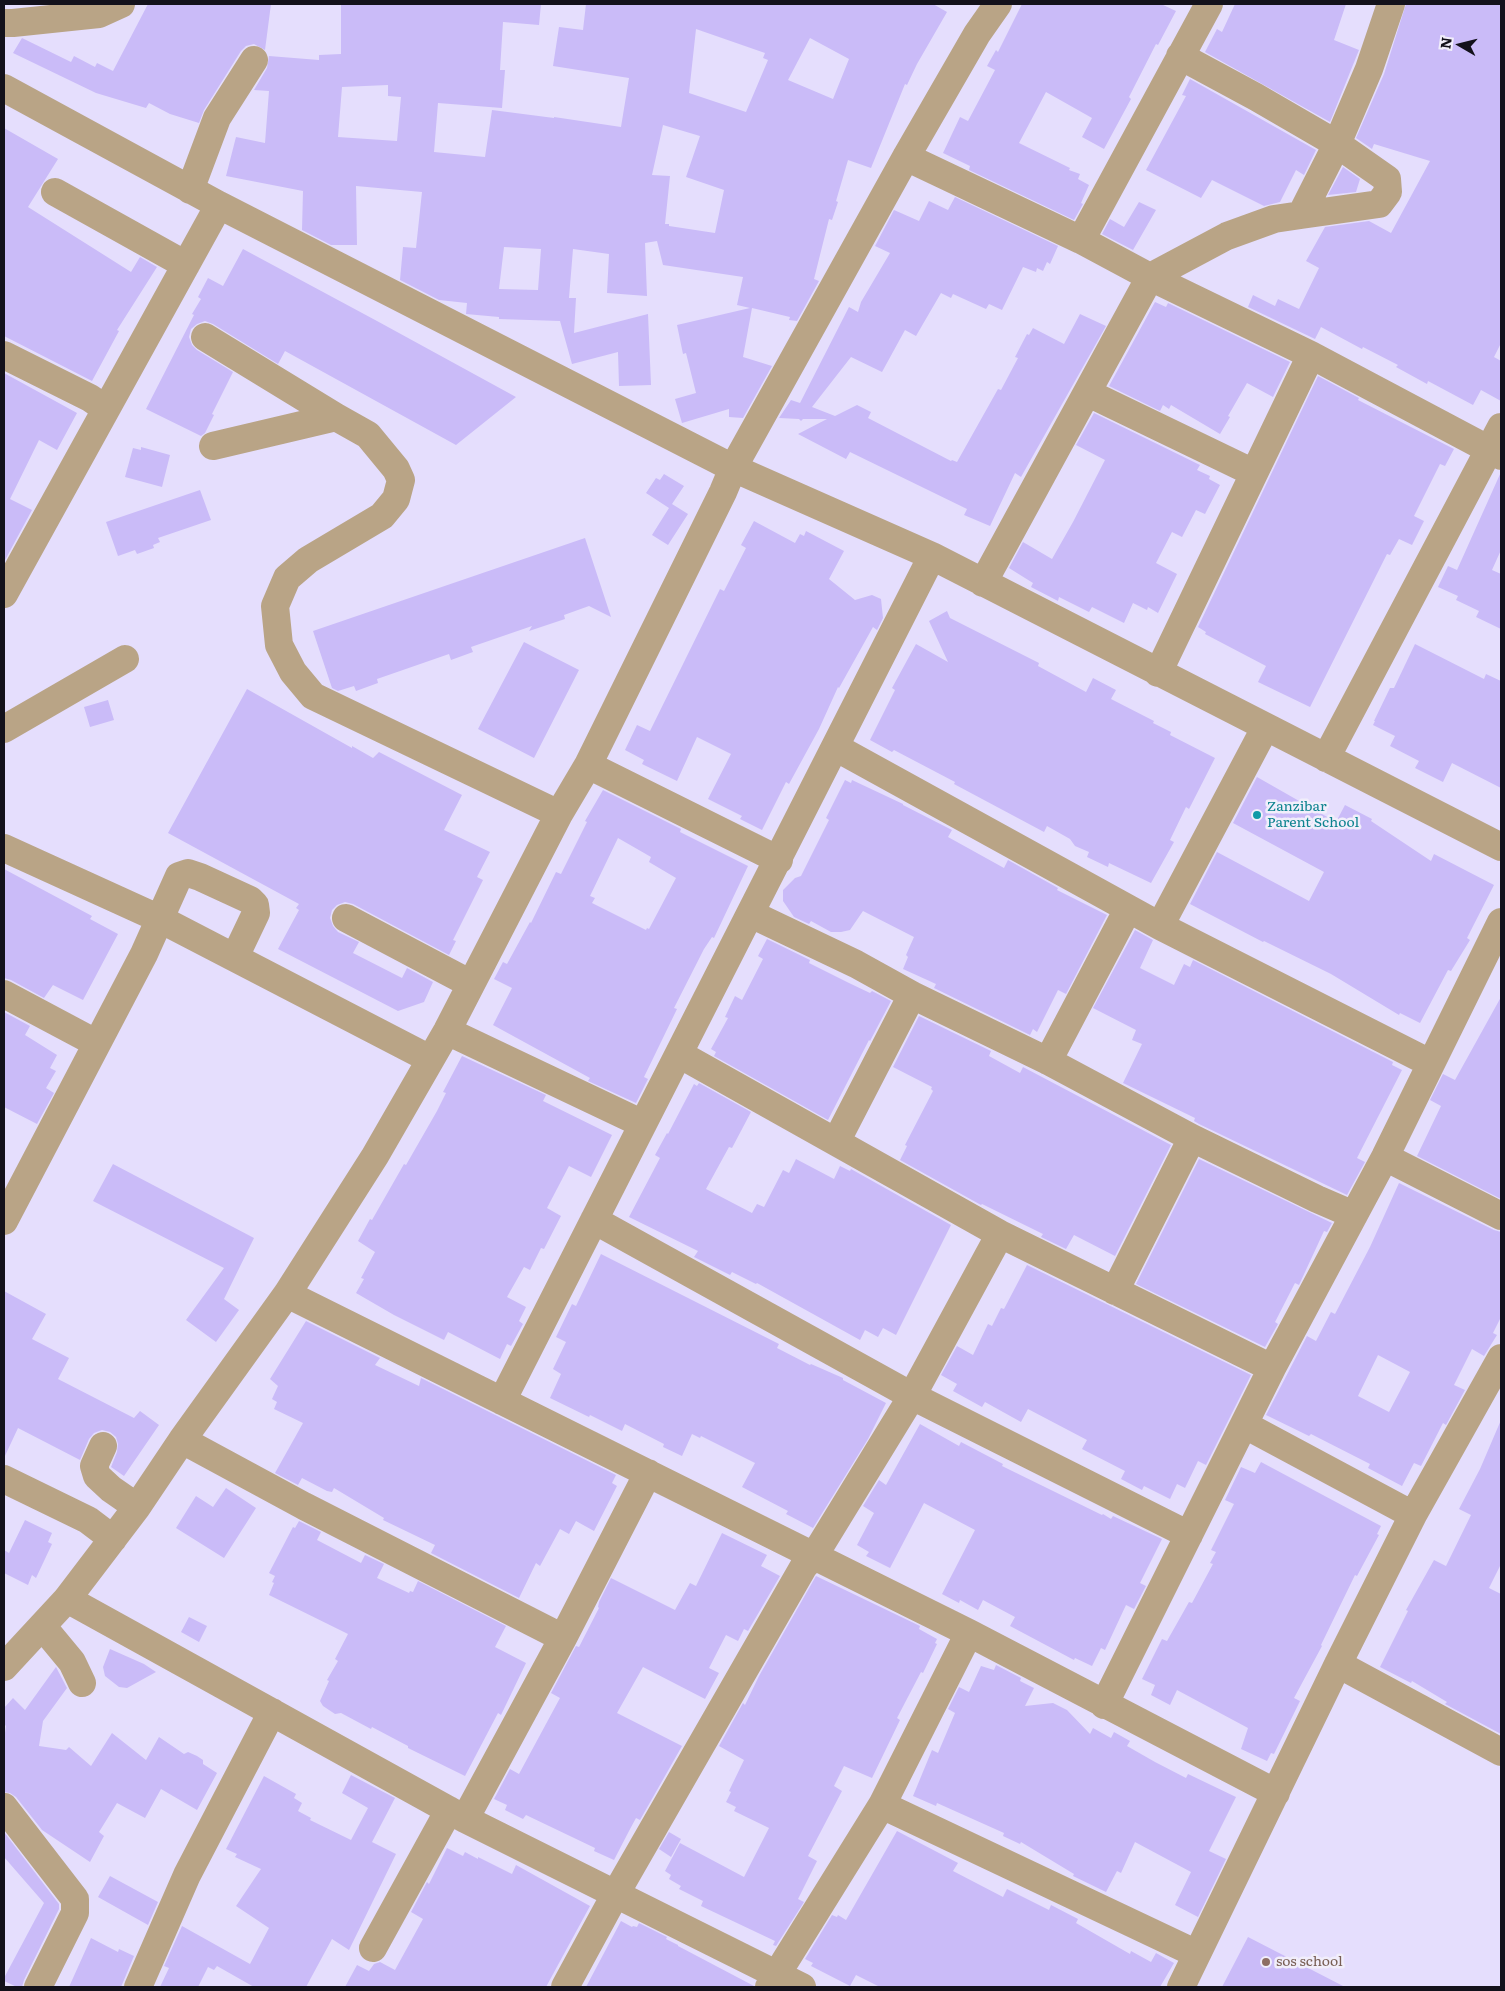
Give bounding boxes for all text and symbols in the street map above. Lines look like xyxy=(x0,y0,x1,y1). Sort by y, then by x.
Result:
north arrow xyxy=(1435,20,1485,70)
text: N xyxy=(1434,36,1456,50)
place label: Zanzibar Parent School xyxy=(1267,799,1359,832)
marker: Zanzibar Parent School xyxy=(1251,809,1263,821)
place label: sos school xyxy=(1276,1954,1343,1970)
marker: sos school xyxy=(1260,1956,1272,1968)

